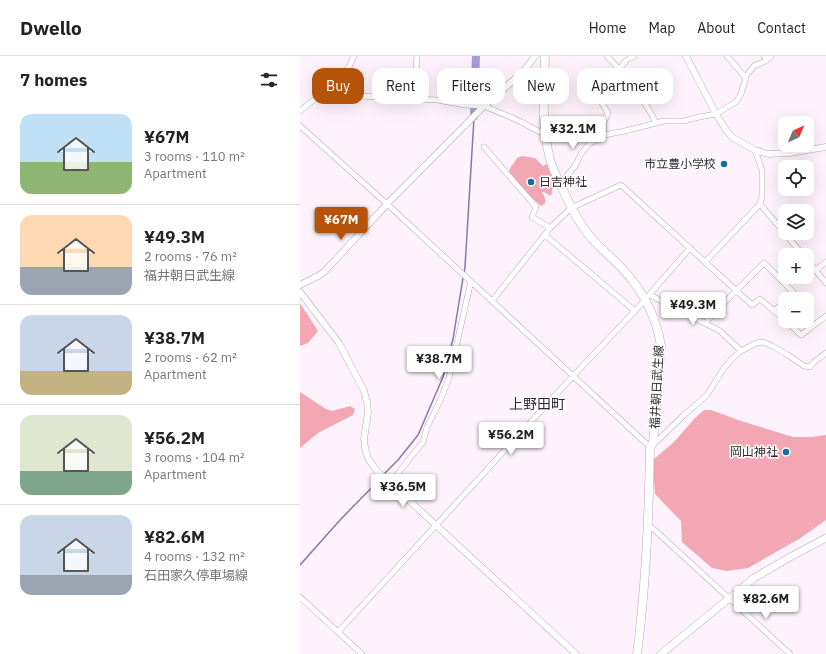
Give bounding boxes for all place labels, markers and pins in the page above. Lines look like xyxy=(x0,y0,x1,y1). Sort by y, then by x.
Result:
pin: ¥32.1M xyxy=(540,116,606,150)
place label: 市立豊小学校 xyxy=(644,156,716,171)
marker: 市立豊小学校 xyxy=(719,159,729,169)
place label: 日吉神社 xyxy=(539,174,587,189)
marker: 日吉神社 xyxy=(526,177,536,187)
pin: ¥67M xyxy=(317,207,365,241)
pin: ¥49.3M xyxy=(660,292,726,326)
pin: ¥38.7M xyxy=(406,346,472,380)
pin: ¥56.2M xyxy=(478,422,544,456)
place label: 岡山神社 xyxy=(730,444,778,459)
marker: 岡山神社 xyxy=(781,447,791,457)
pin: ¥36.5M xyxy=(370,474,436,508)
pin: ¥82.6M xyxy=(733,586,799,620)

